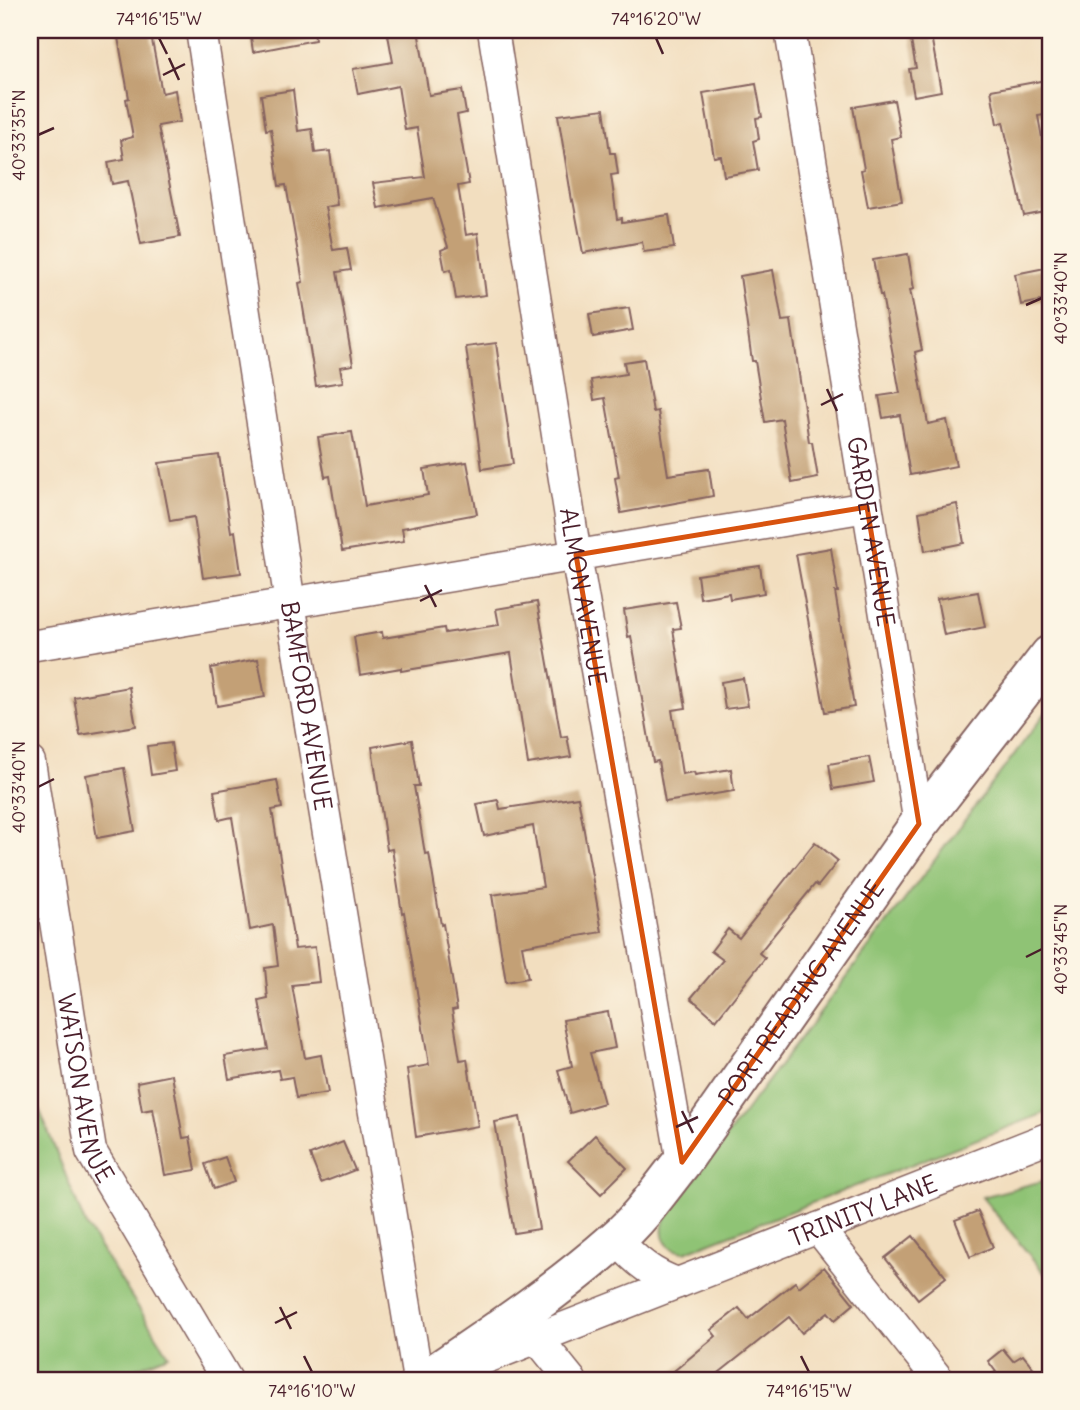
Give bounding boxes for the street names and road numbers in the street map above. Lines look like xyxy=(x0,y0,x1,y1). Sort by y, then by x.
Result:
street label: GARDEN AVENUE xyxy=(841,434,902,629)
street label: ALMON AVENUE xyxy=(554,506,614,688)
street label: BAMFORD AVENUE xyxy=(275,599,339,813)
street label: PORT READING AVENUE xyxy=(711,874,890,1111)
street label: WATSON AVENUE xyxy=(51,991,121,1188)
street label: TRINITY LANE xyxy=(785,1168,941,1253)

